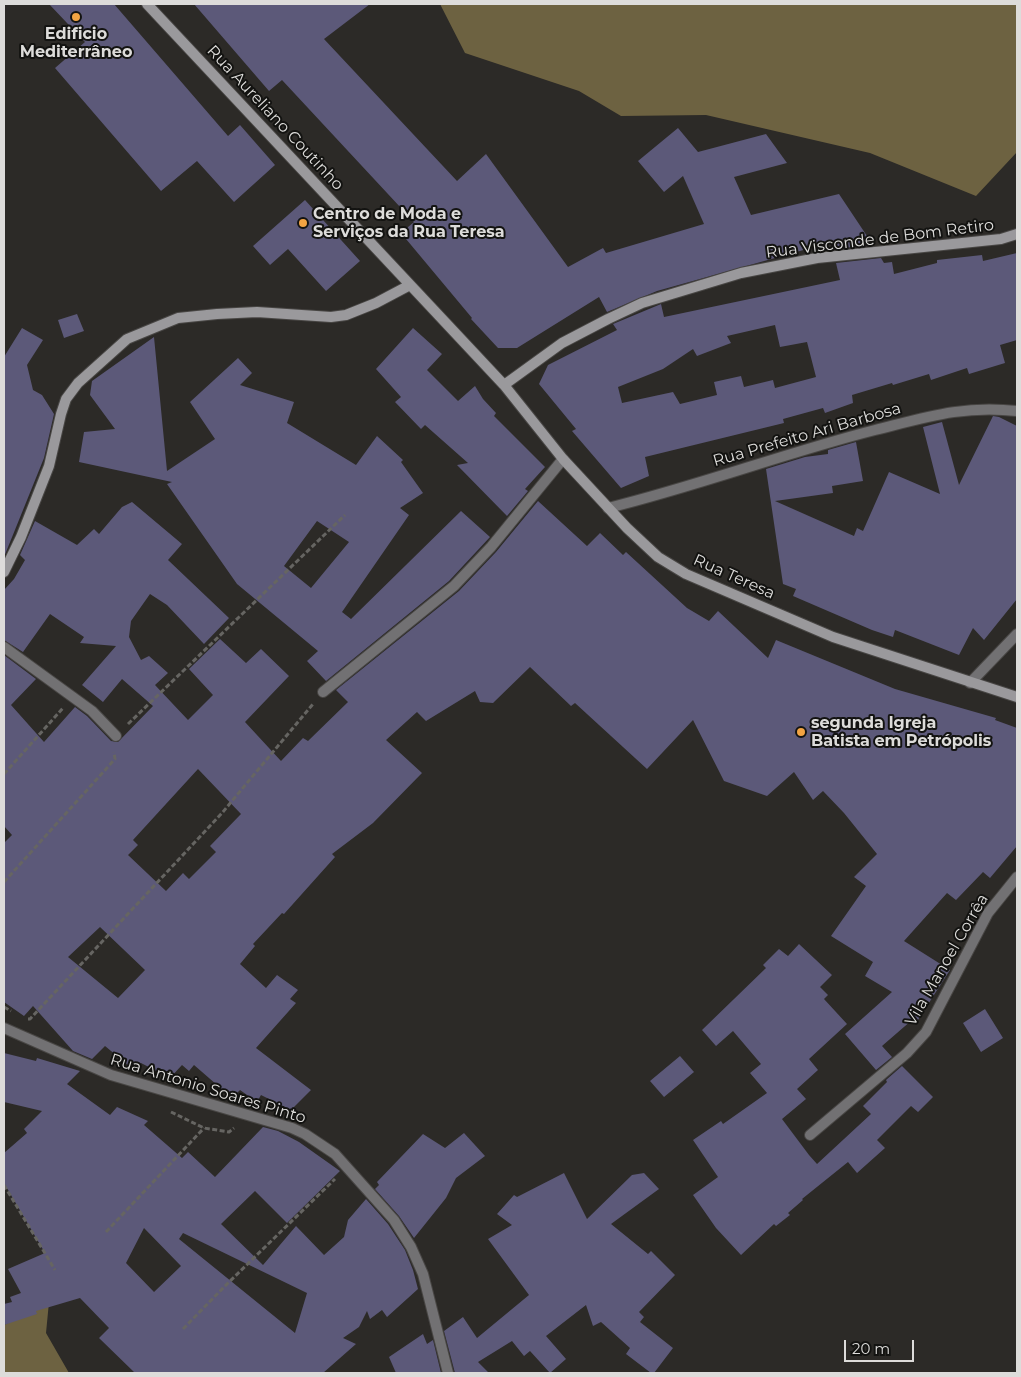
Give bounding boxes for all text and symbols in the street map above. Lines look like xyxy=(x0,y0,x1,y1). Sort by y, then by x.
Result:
marker: Edificio Mediterrâneo xyxy=(70,11,82,23)
place label: Edificio Mediterrâneo xyxy=(20,24,132,62)
street label: Rua Aureliano Coutinho xyxy=(203,42,347,194)
place label: Centro de Moda e Serviços da Rua Teresa xyxy=(313,204,505,242)
street label: Rua Visconde de Bom Retiro xyxy=(765,215,995,263)
marker: Centro de Moda e Serviços da Rua Teresa xyxy=(297,217,309,229)
street label: Rua Prefeito Ari Barbosa xyxy=(711,399,903,471)
street label: Rua Teresa xyxy=(690,551,778,603)
place label: segunda Igreja Batista em Petrópolis xyxy=(811,713,991,751)
marker: segunda Igreja Batista em Petrópolis xyxy=(795,726,807,738)
street label: Vila Manoel Corrêa xyxy=(901,891,993,1029)
street label: Rua Antonio Soares Pinto xyxy=(108,1050,308,1128)
scale bar xyxy=(846,1330,916,1362)
text: 20 m xyxy=(852,1339,890,1358)

